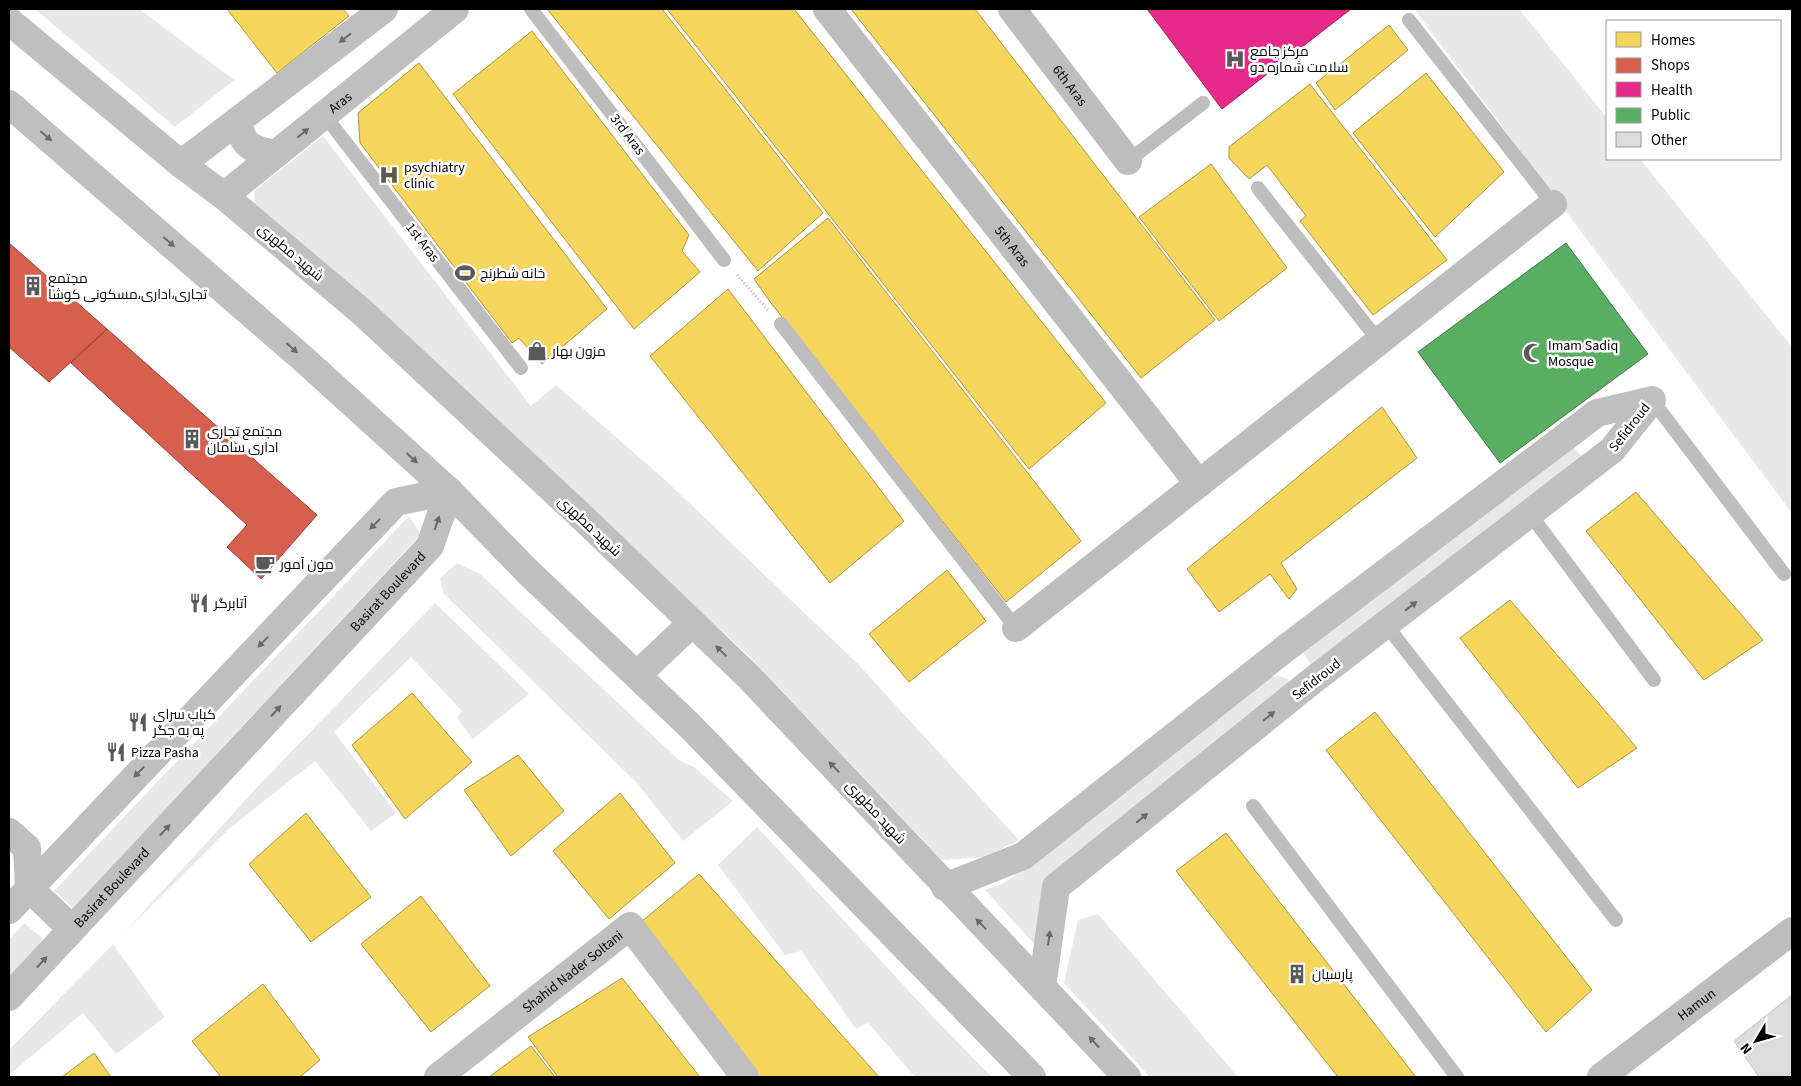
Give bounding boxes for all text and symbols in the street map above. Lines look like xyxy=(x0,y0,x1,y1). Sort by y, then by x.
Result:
legend xyxy=(1606,20,1781,160)
text: Homes xyxy=(1651,30,1695,51)
one-way arrow xyxy=(339,33,352,44)
place label: مرکز جامع سلامت شماره دو xyxy=(1250,42,1348,78)
hospital icon: مرکز جامع سلامت شماره دو xyxy=(1224,48,1246,70)
text: Shops xyxy=(1651,55,1690,76)
street label: 6th Aras xyxy=(1047,61,1092,111)
text: Health xyxy=(1651,80,1693,101)
street label: Aras xyxy=(324,87,357,119)
text: Public xyxy=(1651,105,1690,126)
street label: 3rd Aras xyxy=(605,110,650,160)
one-way arrow xyxy=(296,127,309,138)
one-way arrow xyxy=(39,130,51,142)
text: Other xyxy=(1651,130,1688,151)
place label: psychiatry clinic xyxy=(404,158,465,194)
hospital icon: psychiatry clinic xyxy=(378,164,400,186)
street label: شهید مطهری xyxy=(253,219,328,286)
street label: 1st Aras xyxy=(400,219,444,267)
street label: 5th Aras xyxy=(989,222,1034,271)
one-way arrow xyxy=(163,236,176,247)
sports icon: خانه شطرنج xyxy=(454,262,476,284)
place label: خانه شطرنج xyxy=(480,264,545,284)
place label: مجتمع تجاری،اداری،مسکونی کوشا xyxy=(48,269,207,305)
building icon: مجتمع تجاری،اداری،مسکونی کوشا xyxy=(22,275,44,297)
place label: Imam Sadiq Mosque xyxy=(1548,336,1618,372)
shop icon: مزون بهار xyxy=(526,340,548,362)
place label: مزون بهار xyxy=(551,342,606,362)
mosque icon: Imam Sadiq Mosque xyxy=(1522,342,1544,364)
one-way arrow xyxy=(285,343,298,354)
street label: Sefidroud xyxy=(1604,399,1655,456)
place label: مجتمع تجاری اداری سامان xyxy=(207,422,282,458)
building icon: مجتمع تجاری اداری سامان xyxy=(181,428,203,450)
one-way arrow xyxy=(406,452,418,464)
street label: شهید مطهری xyxy=(553,492,626,562)
one-way arrow xyxy=(434,515,442,530)
one-way arrow xyxy=(369,518,381,530)
street label: Basirat Boulevard xyxy=(346,547,431,637)
cafe icon: مون آمور xyxy=(254,553,276,575)
place label: مون آمور xyxy=(279,555,334,575)
restaurant icon: آتابرگر xyxy=(188,592,210,614)
place label: آتابرگر xyxy=(213,594,247,614)
one-way arrow xyxy=(1405,601,1418,612)
one-way arrow xyxy=(257,635,269,647)
one-way arrow xyxy=(716,645,728,657)
street label: Sefidroud xyxy=(1288,654,1345,705)
place label: کباب سرای په به جگر xyxy=(152,705,216,741)
one-way arrow xyxy=(270,706,282,718)
restaurant icon: کباب سرای په به جگر xyxy=(127,711,149,733)
one-way arrow xyxy=(1262,711,1275,722)
restaurant icon: Pizza Pasha xyxy=(105,741,127,763)
place label: Pizza Pasha xyxy=(131,743,199,763)
one-way arrow xyxy=(828,761,840,773)
one-way arrow xyxy=(133,766,145,778)
street label: شهید مطهری xyxy=(840,776,910,849)
one-way arrow xyxy=(1135,812,1148,823)
one-way arrow xyxy=(159,825,171,837)
street label: Basirat Boulevard xyxy=(69,843,155,933)
one-way arrow xyxy=(975,918,987,930)
street label: Shahid Nader Soltani xyxy=(518,926,628,1018)
one-way arrow xyxy=(1045,930,1053,946)
one-way arrow xyxy=(36,956,48,968)
building icon: پارسیان xyxy=(1286,963,1308,985)
place label: پارسیان xyxy=(1312,965,1353,985)
street label: Hamun xyxy=(1674,984,1720,1026)
north arrow xyxy=(1731,1016,1781,1066)
one-way arrow xyxy=(1088,1035,1099,1048)
text: N xyxy=(1736,1039,1757,1058)

